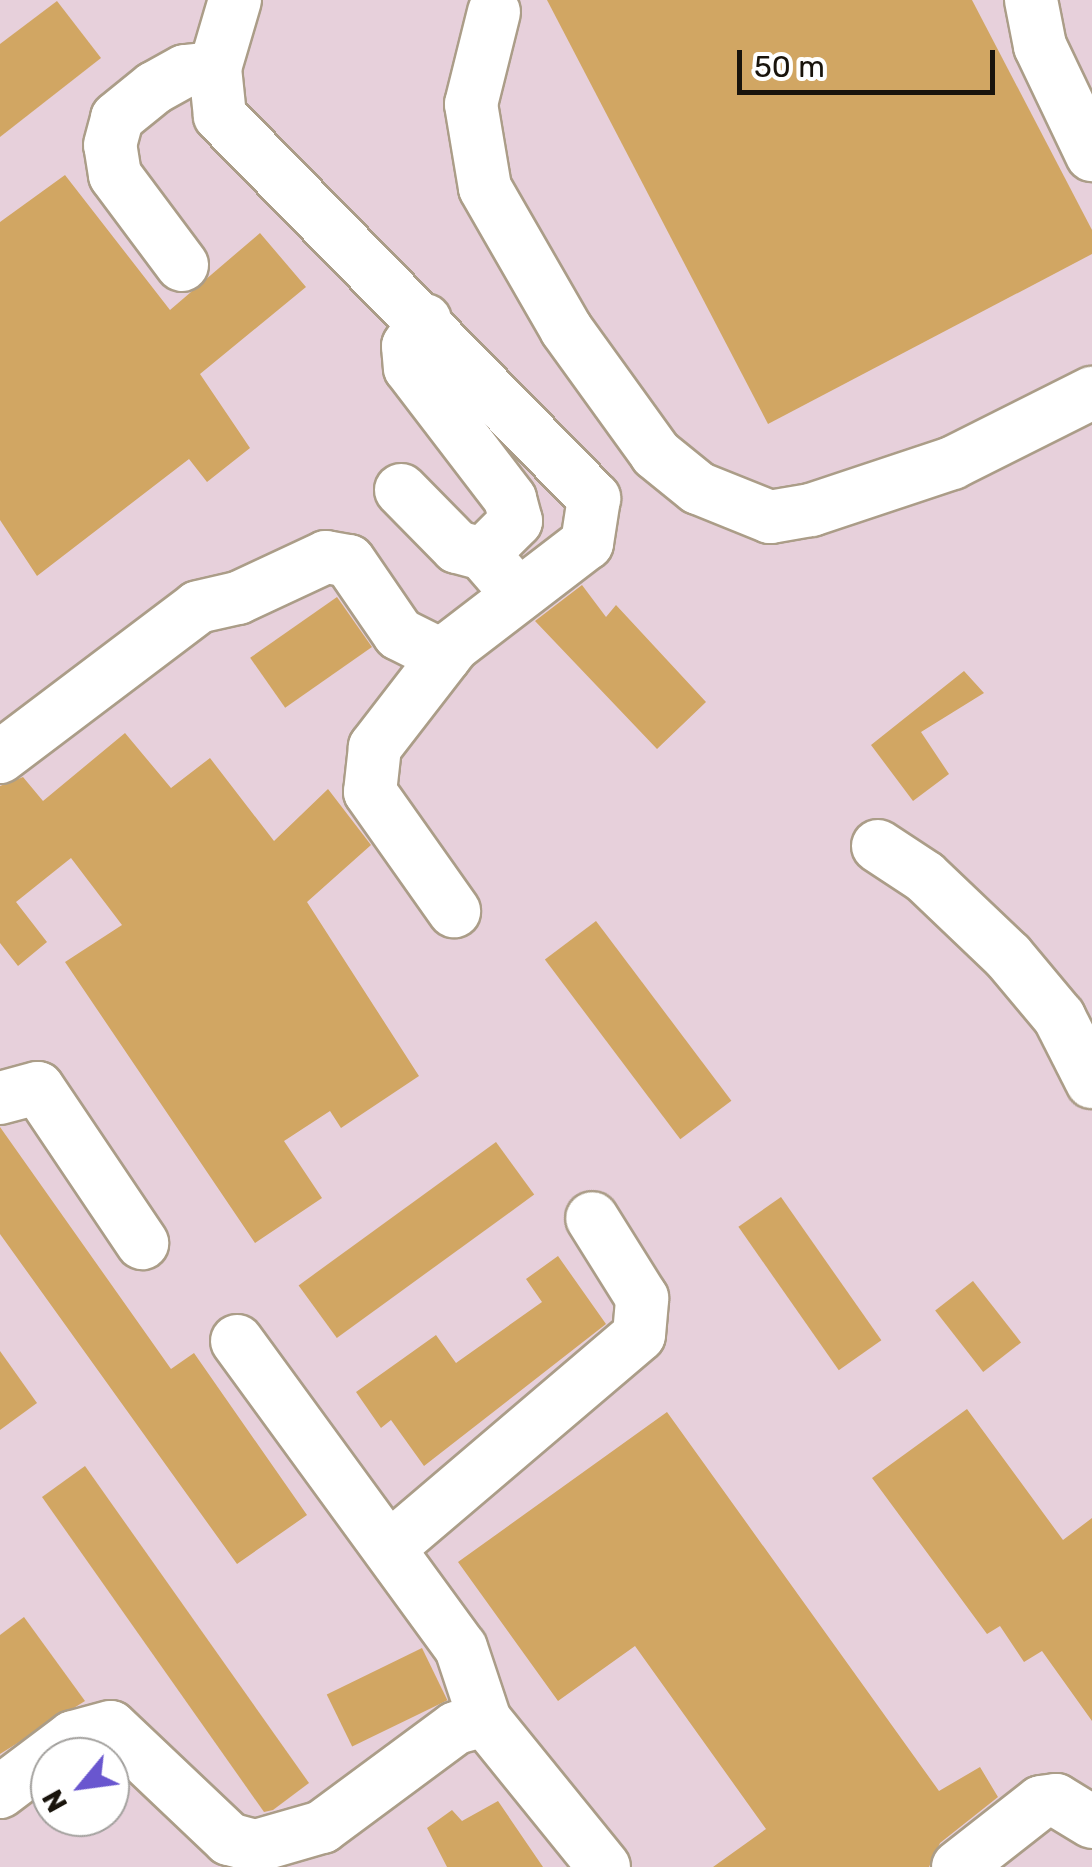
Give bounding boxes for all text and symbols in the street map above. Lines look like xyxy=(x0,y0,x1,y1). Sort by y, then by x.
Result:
scale bar xyxy=(742,30,1000,92)
text: 50 m xyxy=(754,49,825,85)
north arrow xyxy=(30,1737,130,1837)
text: N xyxy=(36,1784,74,1818)

